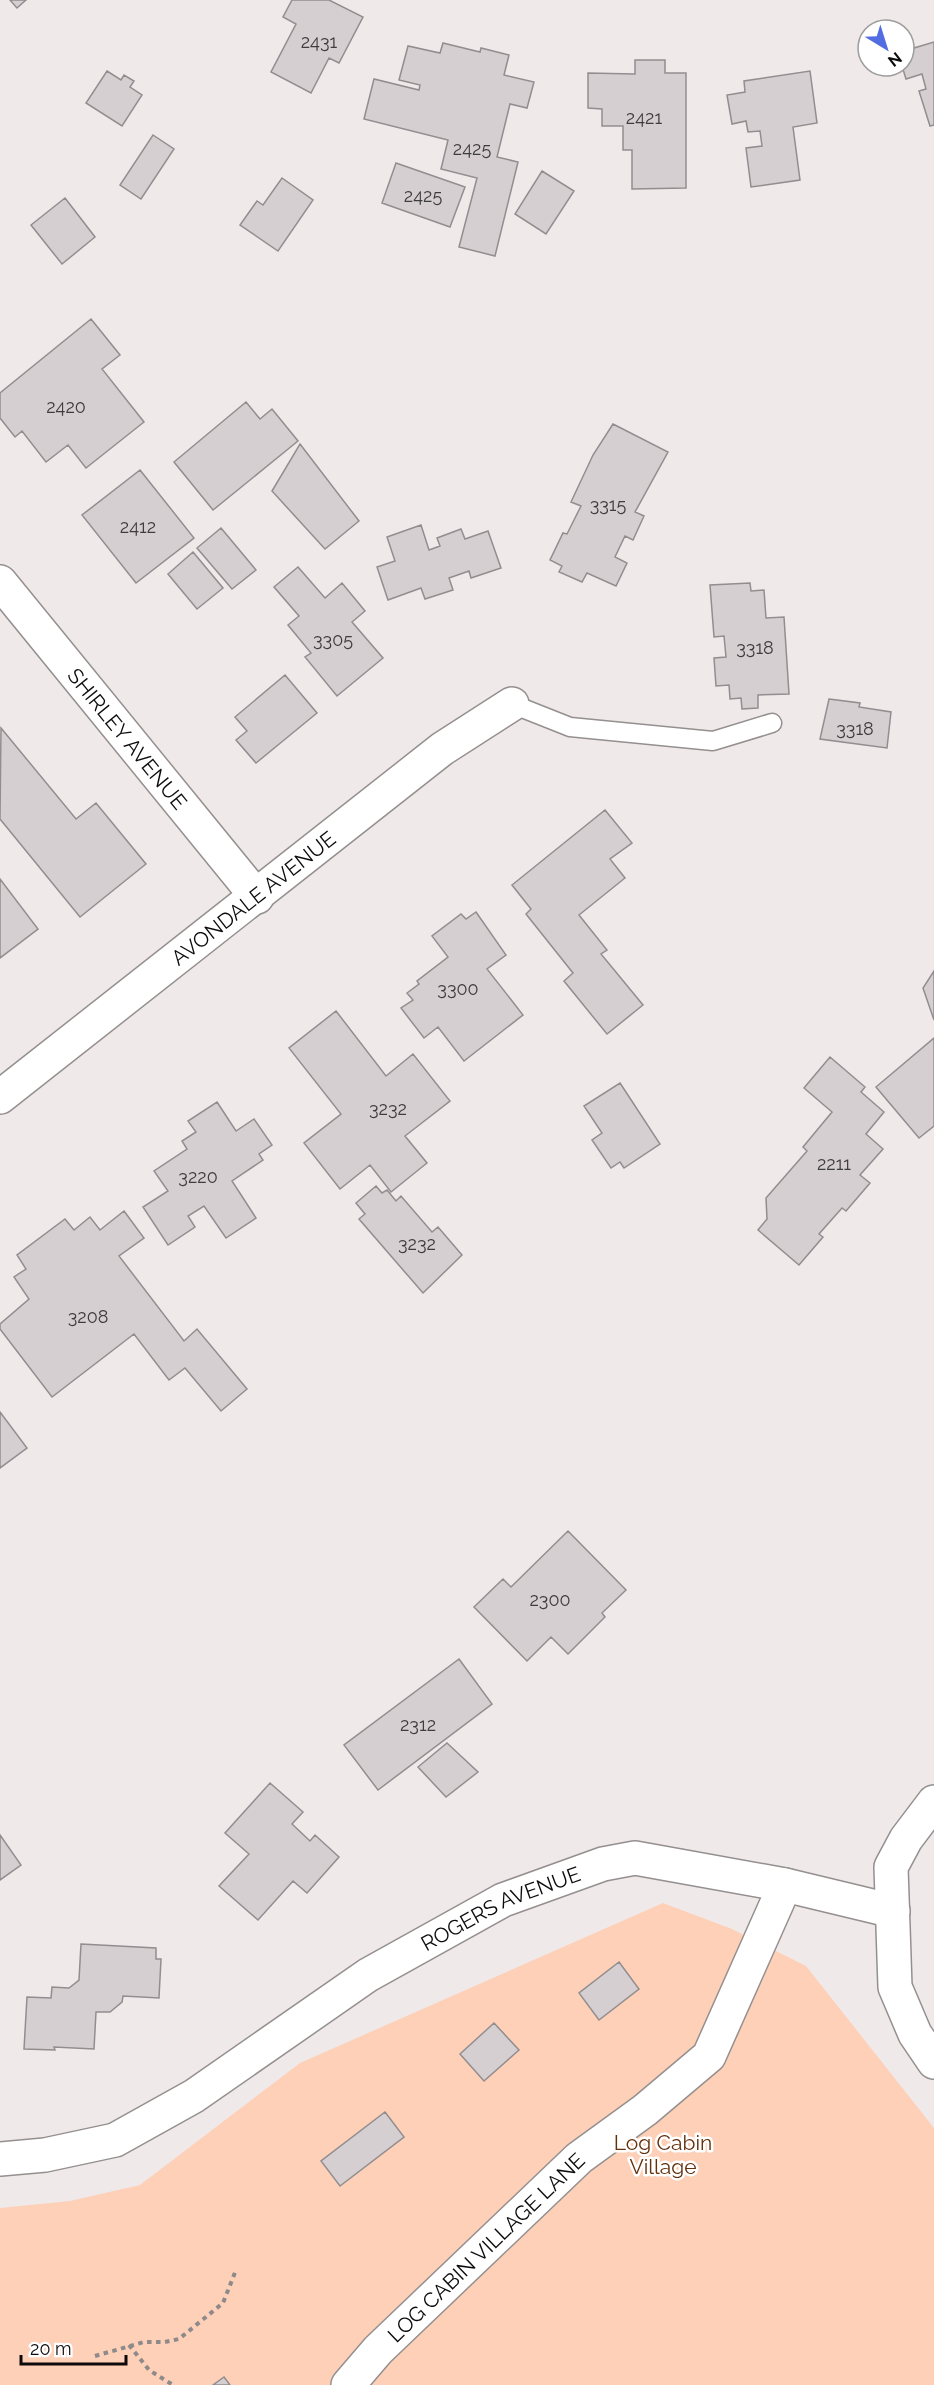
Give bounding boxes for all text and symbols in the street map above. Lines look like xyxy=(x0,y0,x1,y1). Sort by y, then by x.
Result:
north arrow xyxy=(856,18,916,78)
house number: 2431 xyxy=(301,31,338,52)
text: N xyxy=(884,48,906,71)
house number: 2421 xyxy=(626,107,662,128)
house number: 2425 xyxy=(453,138,491,159)
house number: 2425 xyxy=(404,185,442,206)
house number: 2420 xyxy=(46,396,86,417)
house number: 3315 xyxy=(590,494,627,515)
house number: 2412 xyxy=(120,516,156,537)
house number: 3305 xyxy=(313,629,353,650)
house number: 3318 xyxy=(736,637,774,658)
street label: SHIRLEY AVENUE xyxy=(63,663,193,814)
house number: 3318 xyxy=(836,718,874,739)
street label: AVONDALE AVENUE xyxy=(166,825,340,970)
house number: 3300 xyxy=(437,978,479,999)
house number: 3232 xyxy=(369,1098,407,1119)
house number: 2211 xyxy=(817,1153,851,1174)
house number: 3220 xyxy=(178,1166,218,1187)
house number: 3232 xyxy=(398,1233,436,1254)
house number: 3208 xyxy=(68,1306,108,1327)
house number: 2300 xyxy=(529,1589,571,1610)
house number: 2312 xyxy=(400,1714,436,1735)
street label: ROGERS AVENUE xyxy=(416,1861,584,1956)
park label: Log Cabin Village xyxy=(614,2130,712,2179)
street label: LOG CABIN VILLAGE LANE xyxy=(382,2147,589,2347)
scale bar xyxy=(21,2328,126,2366)
text: 20 m xyxy=(30,2338,72,2359)

